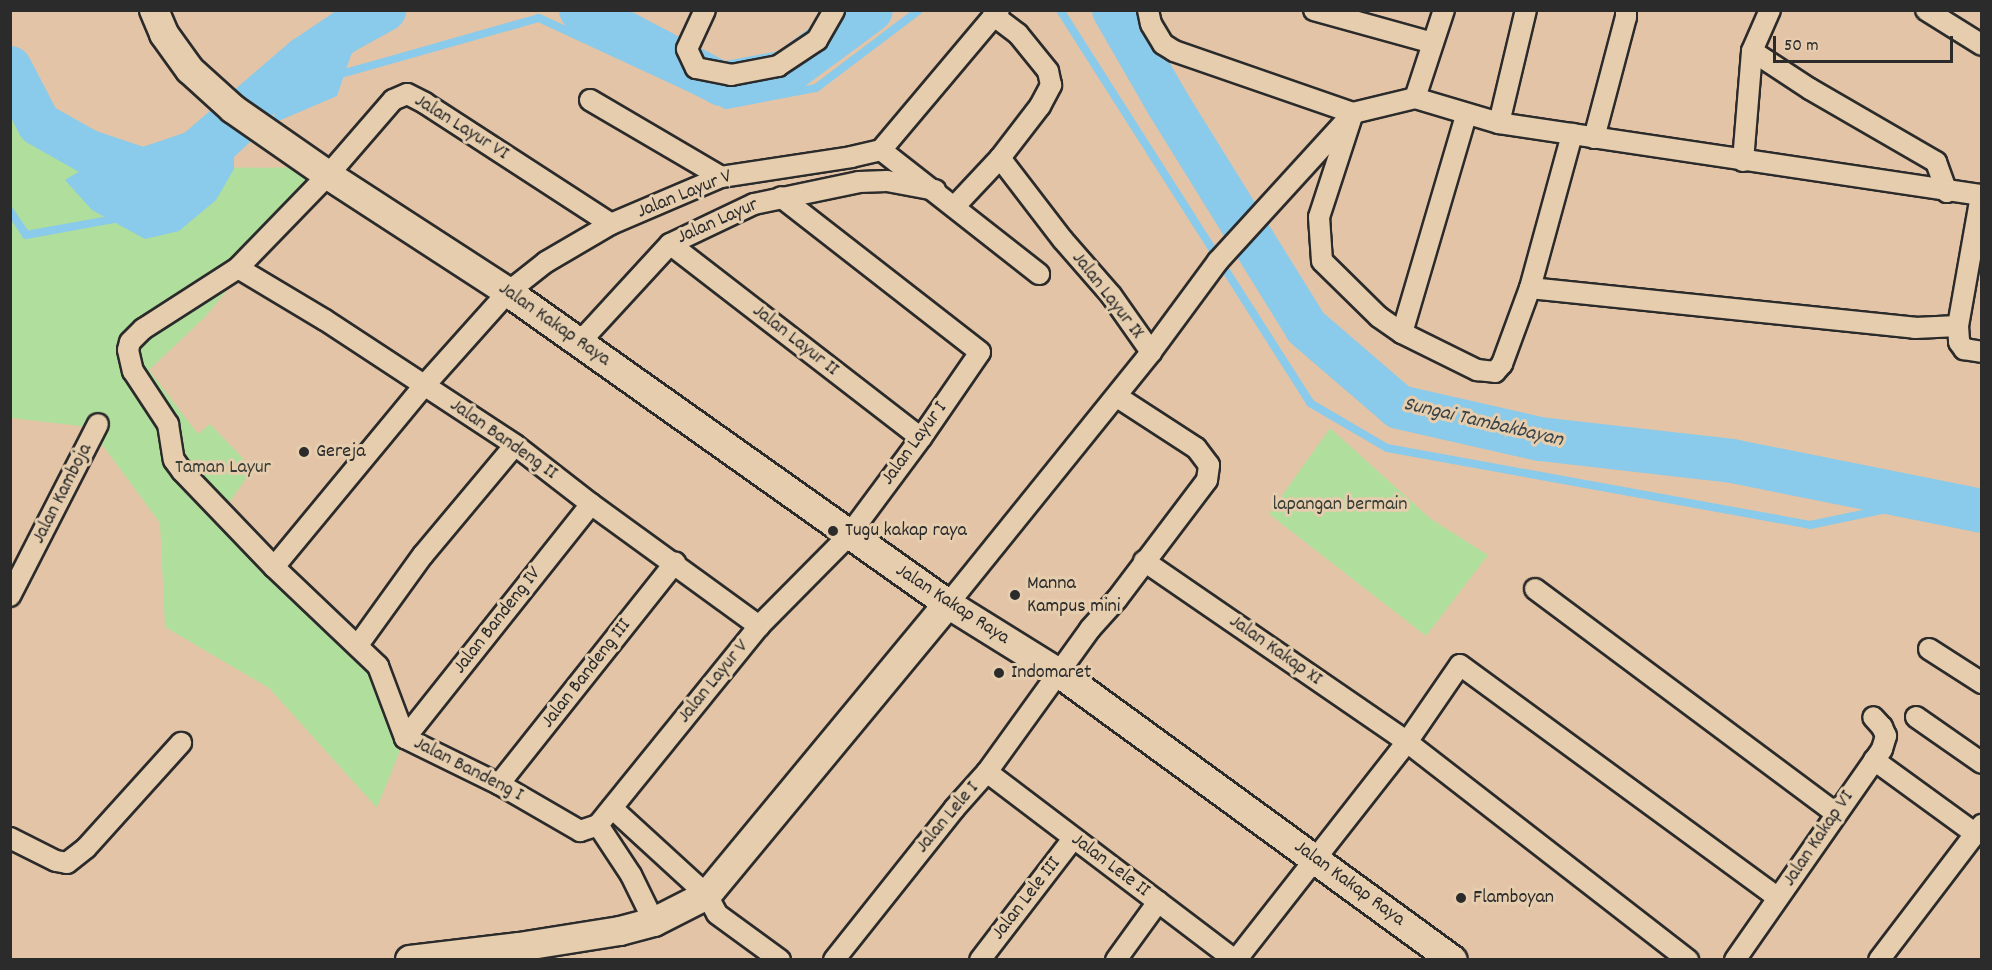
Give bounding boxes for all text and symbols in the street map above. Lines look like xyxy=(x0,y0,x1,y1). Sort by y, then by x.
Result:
scale bar xyxy=(1776,24,1956,62)
text: 50 m xyxy=(1784,34,1819,59)
street label: Jalan Layur VI xyxy=(409,90,513,166)
street label: Jalan Layur V xyxy=(634,165,736,225)
street label: Jalan Layur xyxy=(674,193,762,251)
street label: Jalan Layur IX xyxy=(1065,248,1149,344)
street label: Jalan Kakap Raya xyxy=(493,278,615,372)
street label: Jalan Layur II xyxy=(747,300,843,382)
water label: Sungai Tambakbayan xyxy=(1401,392,1565,454)
street label: Jalan Bandeng II xyxy=(445,394,561,486)
street label: Jalan Layur I xyxy=(877,398,953,490)
street label: Jalan Kamboja xyxy=(28,440,98,548)
place label: Gereja xyxy=(316,440,366,464)
marker: Gereja xyxy=(297,445,311,459)
park label: Taman Layur xyxy=(175,456,271,480)
park label: lapangan bermain xyxy=(1273,493,1407,517)
place label: Tugu kakap raya xyxy=(845,519,967,543)
marker: Tugu kakap raya xyxy=(826,524,840,538)
street label: Jalan Kakap Raya xyxy=(890,559,1014,651)
street label: Jalan Bandeng IV xyxy=(449,563,547,679)
place label: Manna Kampus mini xyxy=(1027,572,1120,619)
marker: Manna Kampus mini xyxy=(1008,588,1022,602)
street label: Jalan Kakap XI xyxy=(1224,610,1326,692)
street label: Jalan Bandeng III xyxy=(537,615,637,733)
street label: Jalan Layur V xyxy=(673,635,755,729)
place label: Indomaret xyxy=(1011,661,1091,685)
marker: Indomaret xyxy=(992,666,1006,680)
street label: Jalan Bandeng I xyxy=(409,732,527,808)
street label: Jalan Lele I xyxy=(911,777,985,859)
street label: Jalan Kakap VI xyxy=(1778,787,1860,891)
street label: Jalan Lele II xyxy=(1066,829,1154,903)
street label: Jalan Kakap Raya xyxy=(1289,836,1409,932)
street label: Jalan Lele III xyxy=(987,853,1067,945)
place label: Flamboyan xyxy=(1473,886,1554,910)
marker: Flamboyan xyxy=(1454,891,1468,905)

